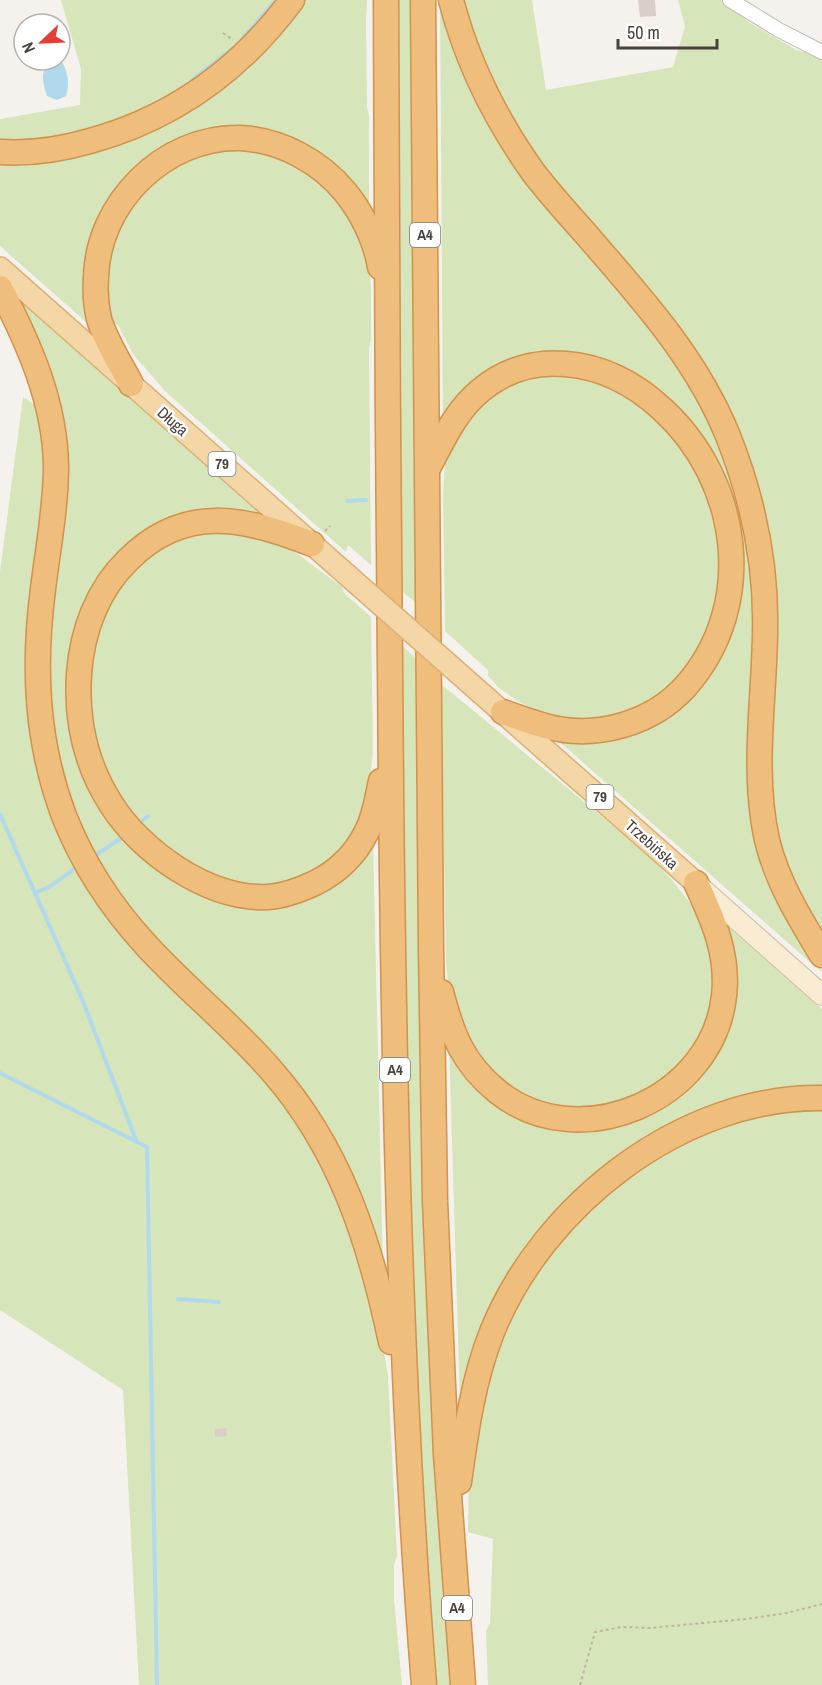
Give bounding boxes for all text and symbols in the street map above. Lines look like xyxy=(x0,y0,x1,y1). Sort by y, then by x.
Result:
north arrow xyxy=(12,12,72,72)
scale bar xyxy=(618,12,717,50)
text: 50 m xyxy=(627,20,660,45)
text: N xyxy=(16,39,40,57)
road number: A4 xyxy=(410,223,440,247)
street label: Długa xyxy=(153,401,194,441)
road number: 79 xyxy=(208,452,236,476)
road number: 79 xyxy=(586,785,614,809)
street label: Trzebińska xyxy=(621,814,684,874)
road number: A4 xyxy=(380,1058,410,1082)
road number: A4 xyxy=(442,1596,472,1620)

